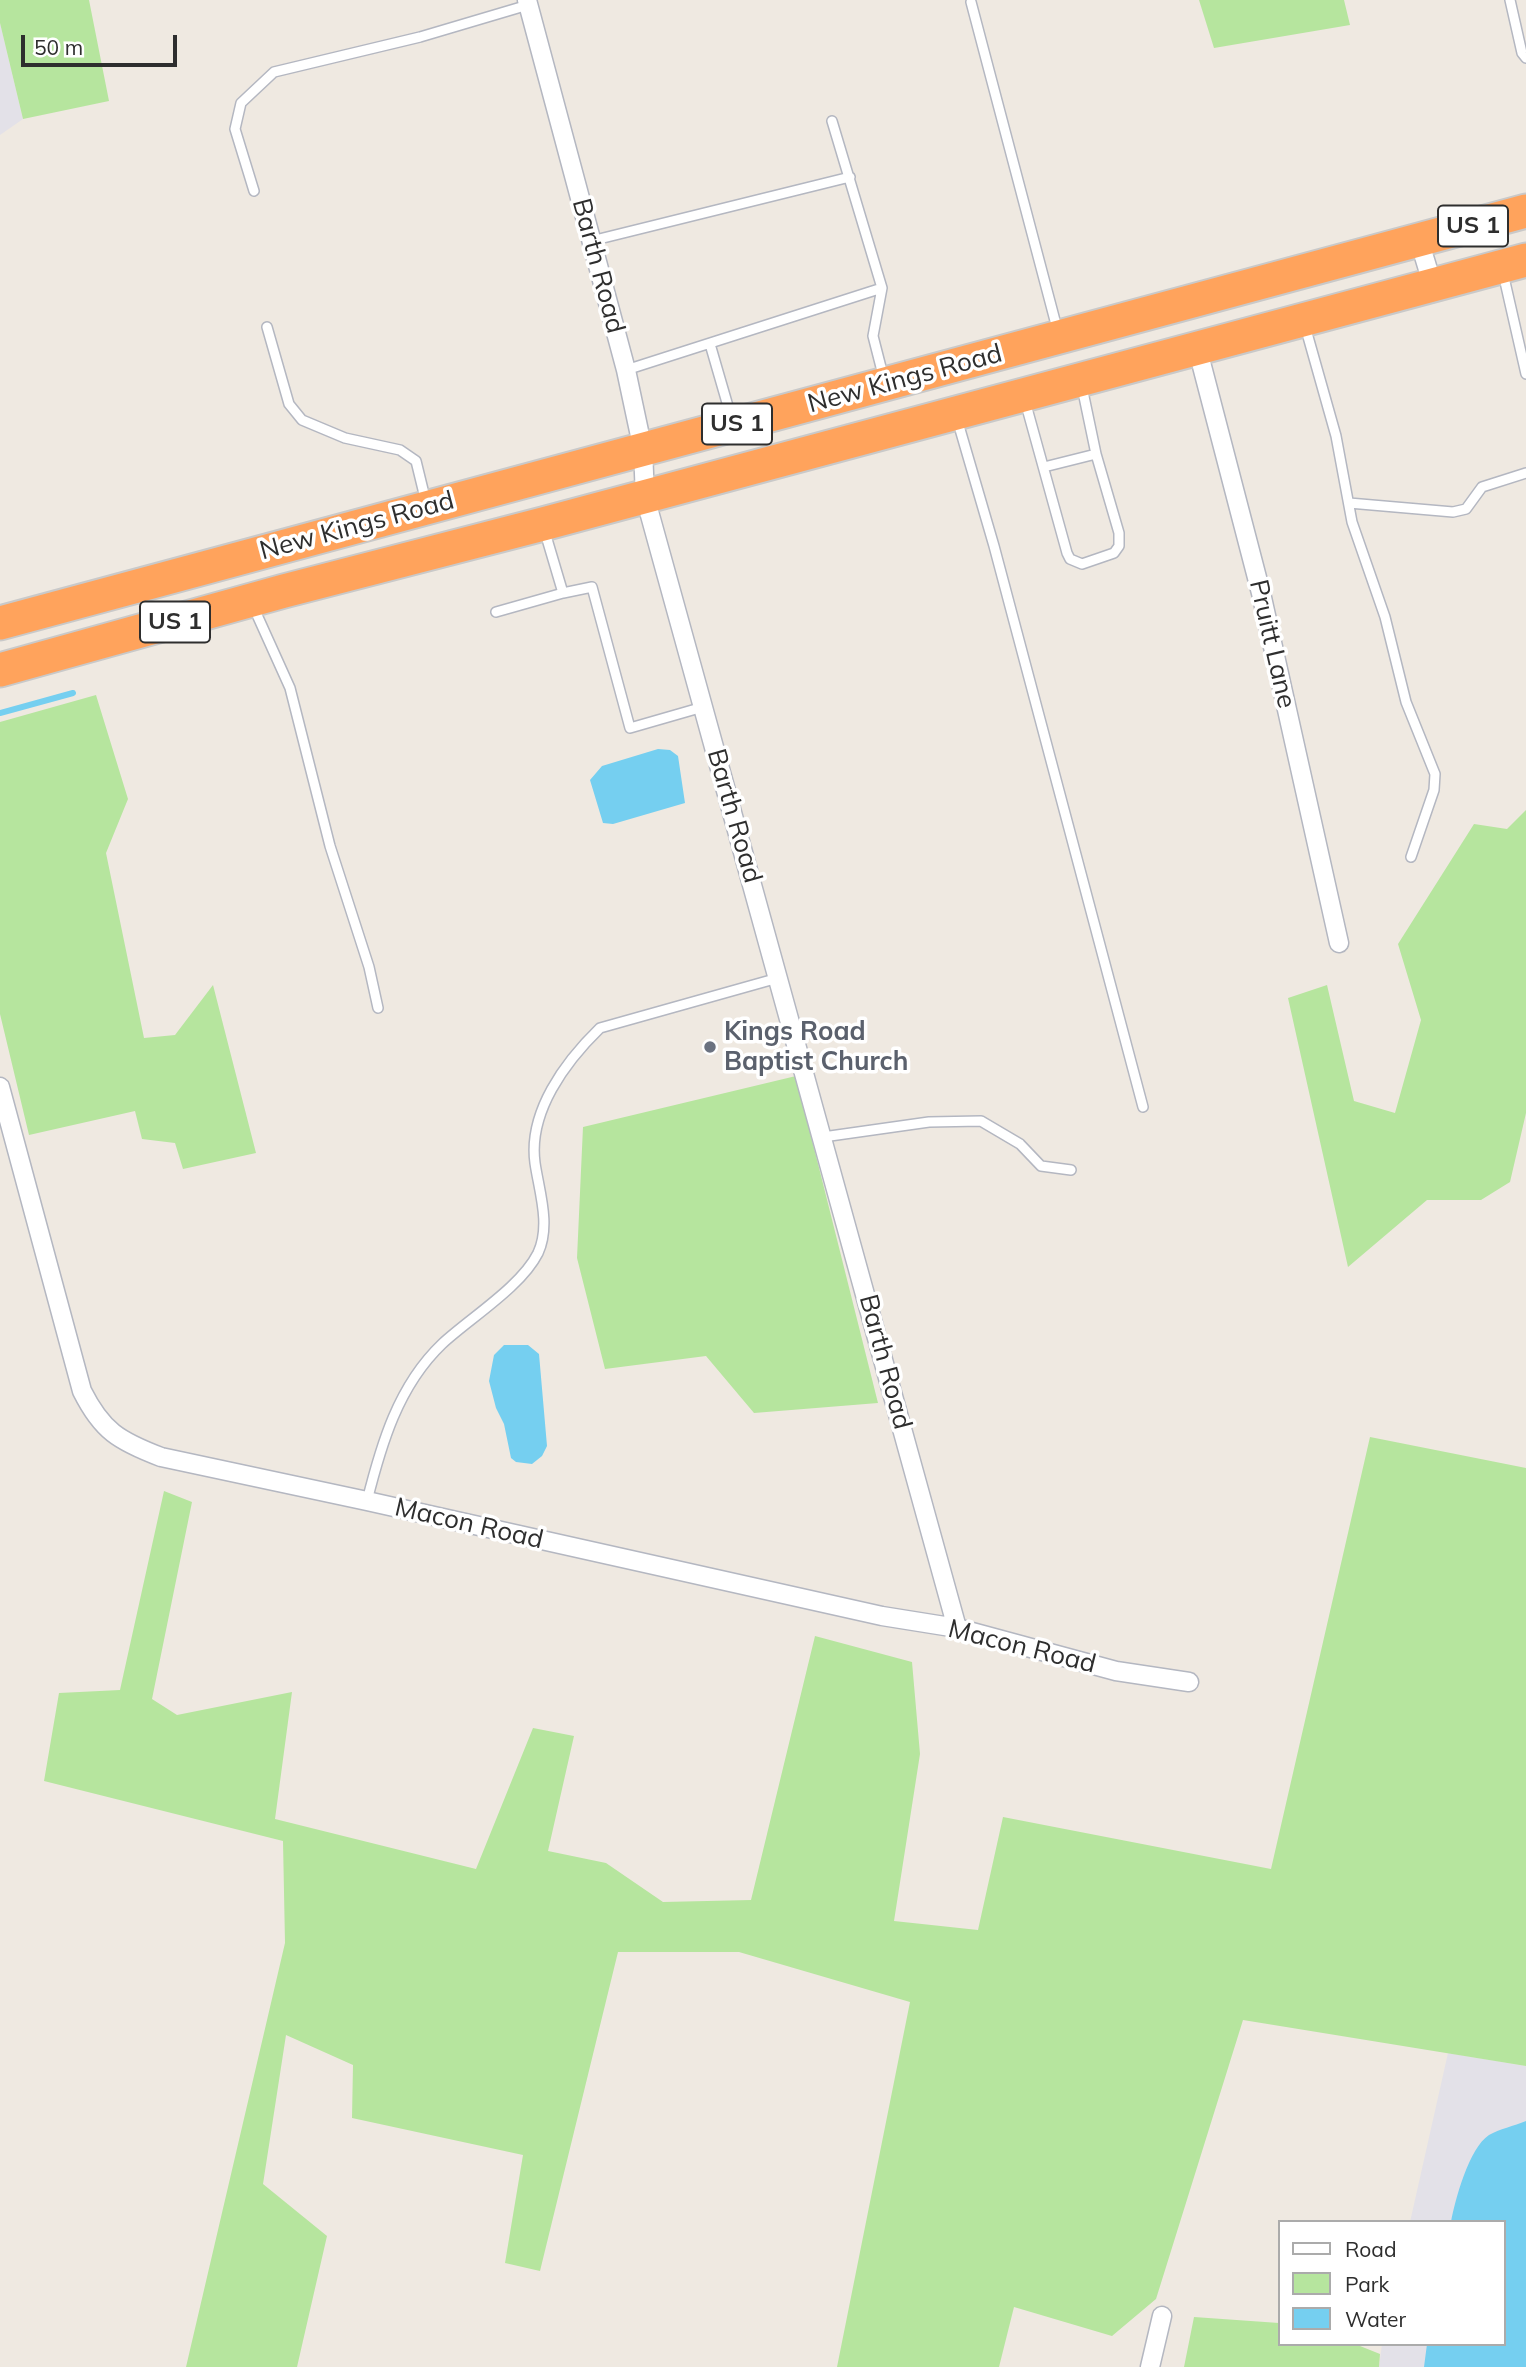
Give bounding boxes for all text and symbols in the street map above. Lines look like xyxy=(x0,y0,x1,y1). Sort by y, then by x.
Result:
scale bar xyxy=(24,21,180,65)
text: 50 m xyxy=(34,34,83,60)
street label: Barth Road xyxy=(565,195,631,337)
road number: US 1 xyxy=(1438,206,1508,246)
street label: New Kings Road xyxy=(804,338,1006,420)
road number: US 1 xyxy=(702,404,772,444)
street label: New Kings Road xyxy=(256,485,458,567)
street label: Pruitt Lane xyxy=(1242,577,1302,711)
road number: US 1 xyxy=(140,602,210,642)
street label: Barth Road xyxy=(700,745,768,887)
place label: Kings Road Baptist Church xyxy=(724,1016,908,1078)
marker: Kings Road Baptist Church xyxy=(702,1039,718,1055)
street label: Barth Road xyxy=(852,1291,918,1433)
street label: Macon Road xyxy=(392,1492,546,1556)
street label: Macon Road xyxy=(945,1614,1099,1680)
legend xyxy=(1278,2220,1505,2346)
text: Road xyxy=(1345,2236,1396,2262)
text: Park xyxy=(1345,2271,1389,2297)
text: Water xyxy=(1345,2306,1406,2332)

